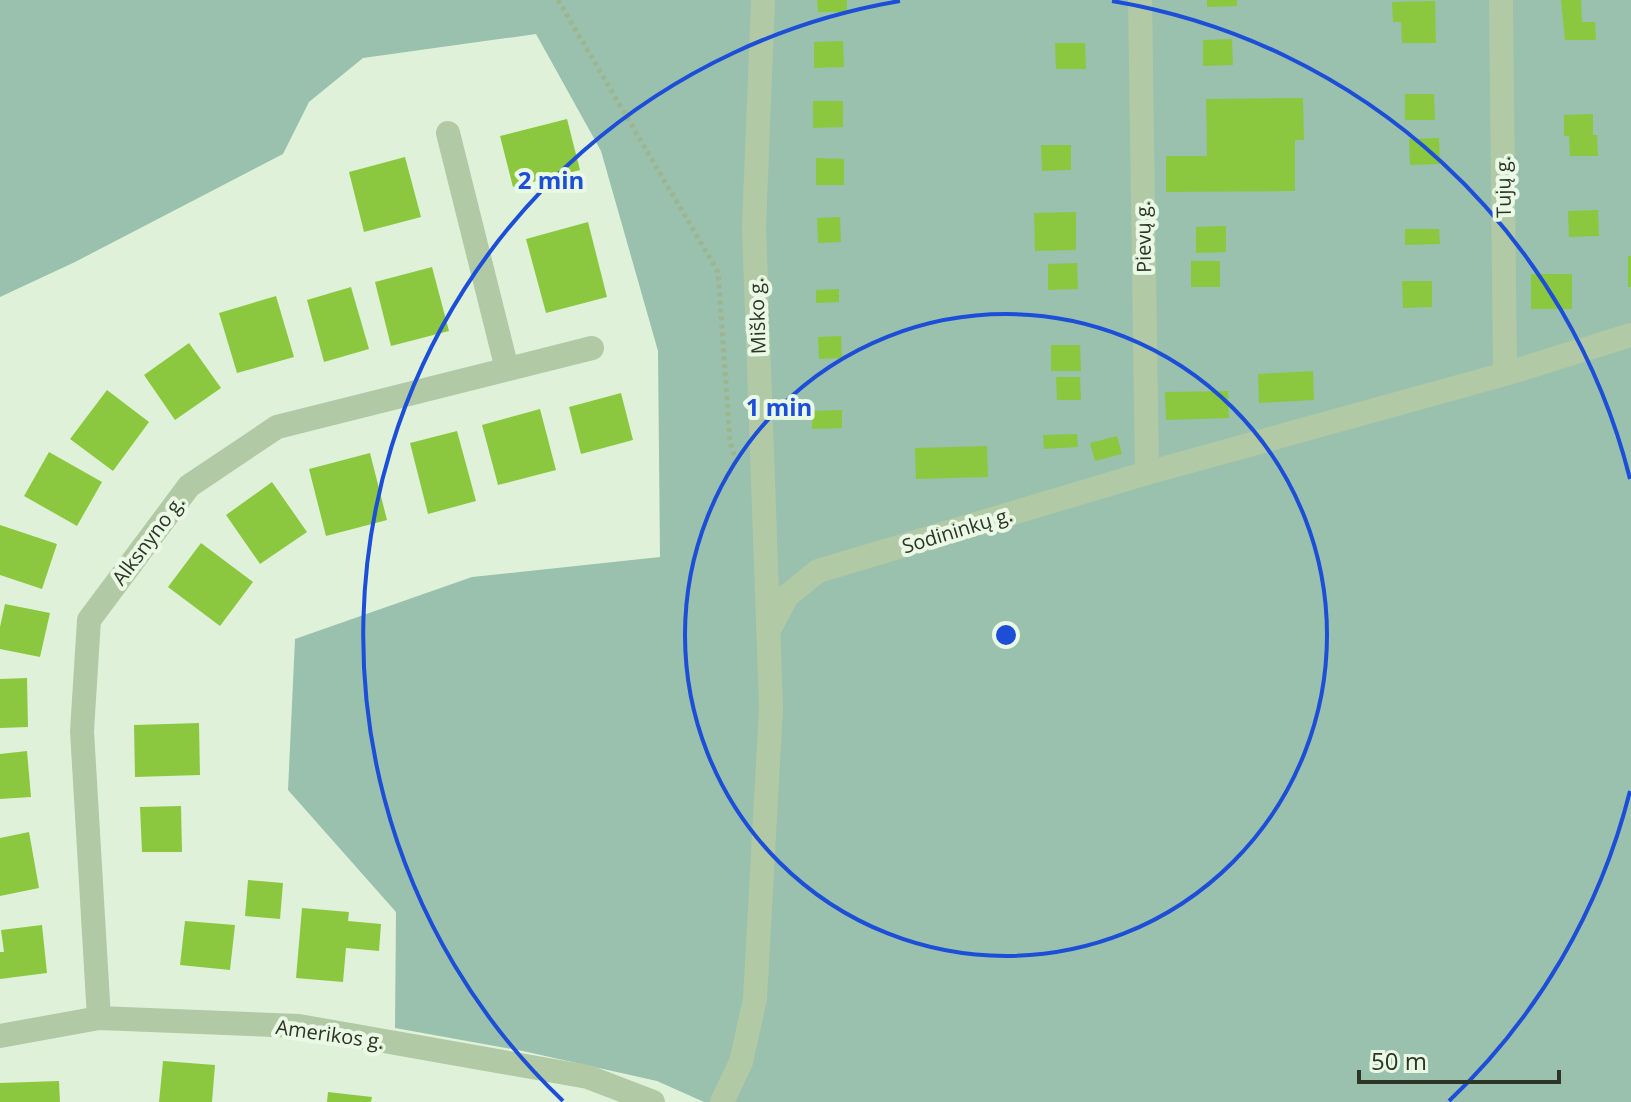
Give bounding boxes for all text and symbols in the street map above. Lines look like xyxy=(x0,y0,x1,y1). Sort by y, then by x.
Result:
street label: Tujų g. xyxy=(1489,156,1517,218)
text: 2 min xyxy=(518,163,584,196)
street label: Pievų g. xyxy=(1129,201,1157,273)
street label: Miško g. xyxy=(742,277,772,355)
text: 1 min xyxy=(746,390,812,423)
street label: Alksnyno g. xyxy=(105,490,191,590)
street label: Sodininkų g. xyxy=(899,500,1015,560)
centre of rings xyxy=(992,621,1020,649)
street label: Amerikos g. xyxy=(274,1013,386,1055)
scale bar xyxy=(1359,1034,1559,1084)
text: 50 m xyxy=(1371,1044,1427,1077)

